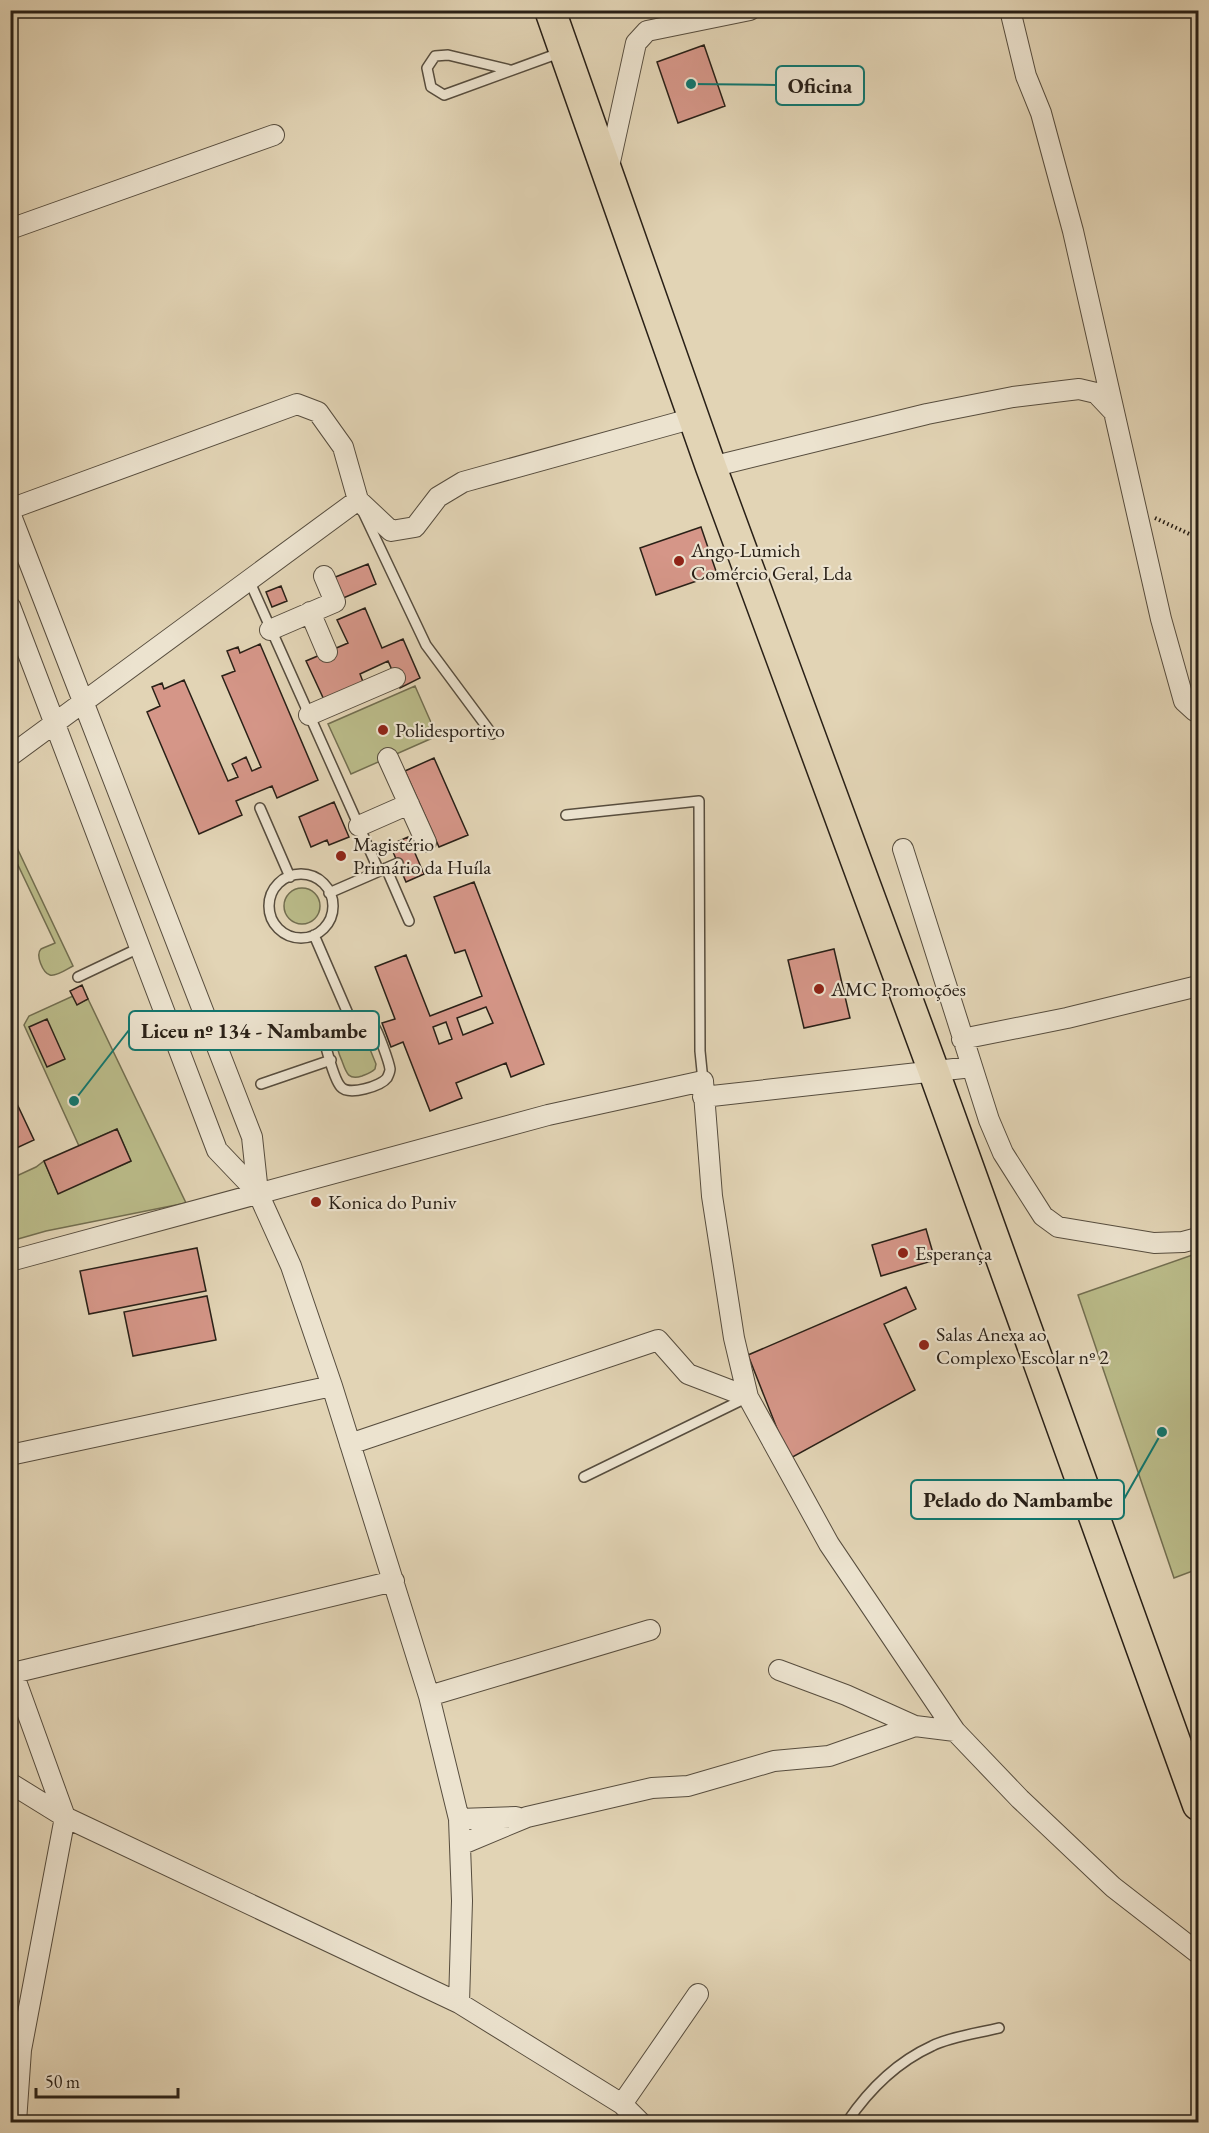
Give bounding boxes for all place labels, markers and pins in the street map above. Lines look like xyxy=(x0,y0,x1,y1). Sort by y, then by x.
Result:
callout: Oficina xyxy=(776,66,864,105)
place label: Ango-Lumich Comércio Geral, Lda xyxy=(690,537,852,586)
marker: Ango-Lumich Comércio Geral, Lda xyxy=(672,554,686,568)
place label: Polidesportivo xyxy=(395,717,505,743)
marker: Polidesportivo xyxy=(376,723,390,737)
place label: Magistério Primário da Huíla xyxy=(353,831,491,880)
marker: Magistério Primário da Huíla xyxy=(334,849,348,863)
place label: AMC Promoções xyxy=(830,976,966,1002)
marker: AMC Promoções xyxy=(812,982,826,996)
callout: Liceu nº 134 - Nambambe xyxy=(129,1011,379,1050)
place label: Konica do Puniv xyxy=(328,1189,457,1215)
marker: Konica do Puniv xyxy=(309,1195,323,1209)
place label: Esperança xyxy=(915,1240,992,1266)
marker: Esperança xyxy=(896,1246,910,1260)
place label: Salas Anexa ao Complexo Escolar nº 2 xyxy=(936,1321,1109,1370)
marker: Salas Anexa ao Complexo Escolar nº 2 xyxy=(917,1338,931,1352)
callout: Pelado do Nambambe xyxy=(911,1480,1124,1519)

